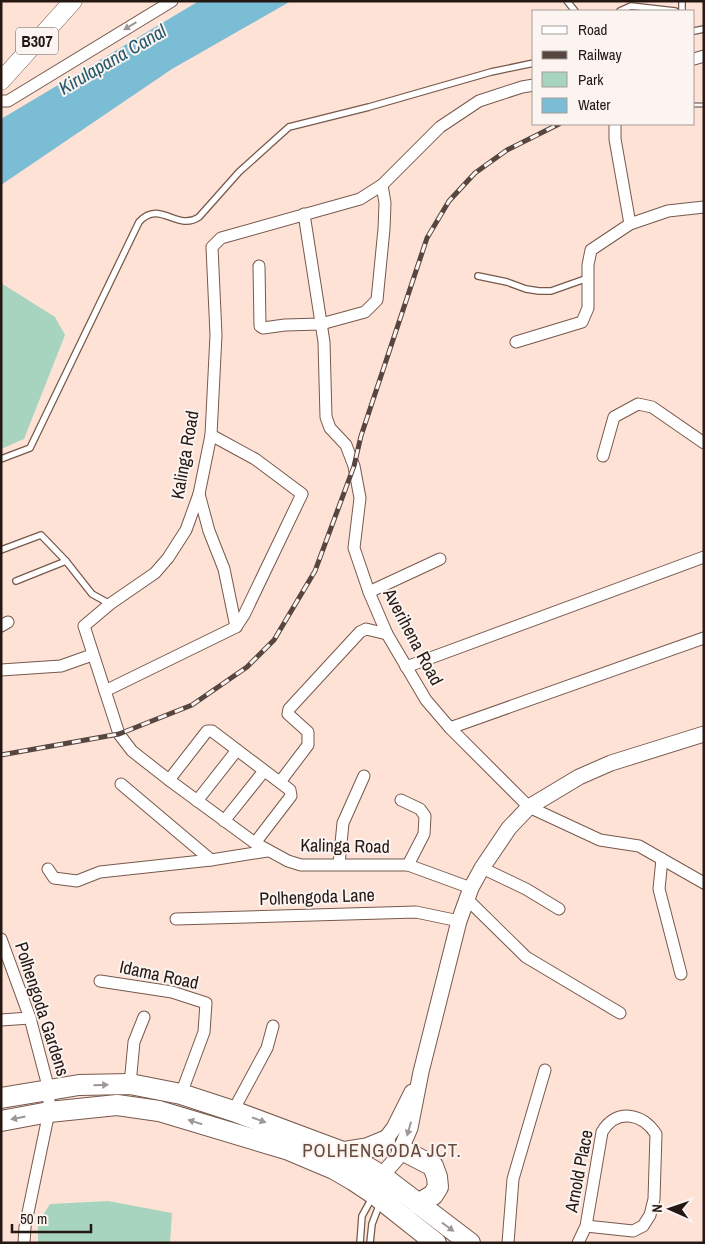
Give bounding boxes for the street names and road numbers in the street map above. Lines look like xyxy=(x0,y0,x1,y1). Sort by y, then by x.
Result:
road number: B307 xyxy=(16,27,58,54)
street label: Kalinga Road xyxy=(164,409,205,501)
street label: Averihena Road xyxy=(377,583,449,690)
street label: Kalinga Road xyxy=(300,832,390,859)
street label: Polhengoda Lane xyxy=(259,882,375,911)
street label: Polhengoda Gardens xyxy=(9,939,76,1079)
street label: Idama Road xyxy=(117,954,201,995)
street label: Arnold Place xyxy=(558,1127,599,1215)

